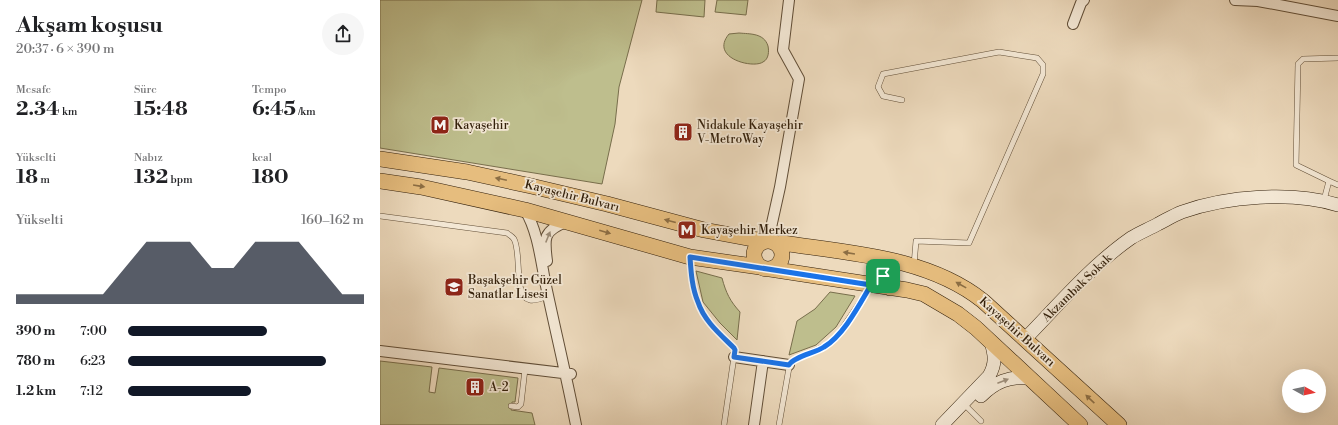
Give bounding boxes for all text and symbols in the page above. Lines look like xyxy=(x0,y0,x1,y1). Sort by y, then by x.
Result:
text: Akşam koşusu xyxy=(16,12,163,39)
button: share xyxy=(322,13,364,55)
text: 20:37 · 6 × 390 m xyxy=(16,41,114,57)
text: Mesafe xyxy=(16,83,51,97)
text: Süre xyxy=(134,83,157,97)
text: Tempo xyxy=(252,83,286,97)
text: 2.34 xyxy=(16,97,60,122)
text: 15:48 xyxy=(134,97,188,122)
text: 6:45 xyxy=(252,97,296,122)
text: km xyxy=(60,105,77,119)
text: /km xyxy=(296,105,316,119)
metro station icon: Kayaşehir xyxy=(429,114,451,136)
place label: Kayaşehir xyxy=(454,118,509,133)
place label: Nidakule Kayaşehir V-MetroWay xyxy=(696,118,803,147)
building icon: Nidakule Kayaşehir V-MetroWay xyxy=(672,121,694,143)
text: Yükselti xyxy=(16,151,56,165)
text: Nabız xyxy=(134,151,163,165)
text: kcal xyxy=(252,151,272,165)
text: 18 xyxy=(16,165,38,190)
text: 132 xyxy=(134,165,168,190)
text: 180 xyxy=(252,165,289,190)
text: m xyxy=(38,173,50,187)
text: bpm xyxy=(168,173,193,187)
one-way arrow xyxy=(495,176,507,182)
street label: Kayaşehir Bulvarı xyxy=(523,177,621,215)
one-way arrow xyxy=(412,184,425,190)
text: Yükselti xyxy=(16,212,63,228)
text: 160–162 m xyxy=(301,212,364,228)
one-way arrow xyxy=(664,218,676,224)
metro station icon: Kayaşehir Merkez xyxy=(676,219,698,241)
place label: Kayaşehir Merkez xyxy=(701,223,798,238)
one-way arrow xyxy=(599,229,611,235)
one-way arrow xyxy=(545,231,551,242)
one-way arrow xyxy=(842,250,855,256)
street label: Akzambak Sokak xyxy=(1038,250,1116,326)
pin xyxy=(866,259,900,293)
icon: arrive xyxy=(872,265,894,287)
place label: Başakşehir Güzel Sanatlar Lisesi xyxy=(467,273,562,302)
school or university icon: Başakşehir Güzel Sanatlar Lisesi xyxy=(443,276,465,298)
one-way arrow xyxy=(955,282,967,289)
street label: Kayaşehir Bulvarı xyxy=(976,294,1058,370)
text: 390 m xyxy=(16,323,55,339)
text: 7:00 xyxy=(80,323,107,339)
text: 780 m xyxy=(16,353,55,369)
text: 6:23 xyxy=(80,353,105,369)
north arrow xyxy=(1282,369,1326,413)
map controls xyxy=(1282,369,1326,413)
building icon: A-2 xyxy=(464,376,486,398)
one-way arrow xyxy=(997,377,1009,383)
place label: A-2 xyxy=(488,380,509,395)
text: 1.2 km xyxy=(16,383,56,399)
text: 7:12 xyxy=(80,383,103,399)
one-way arrow xyxy=(1085,394,1095,403)

